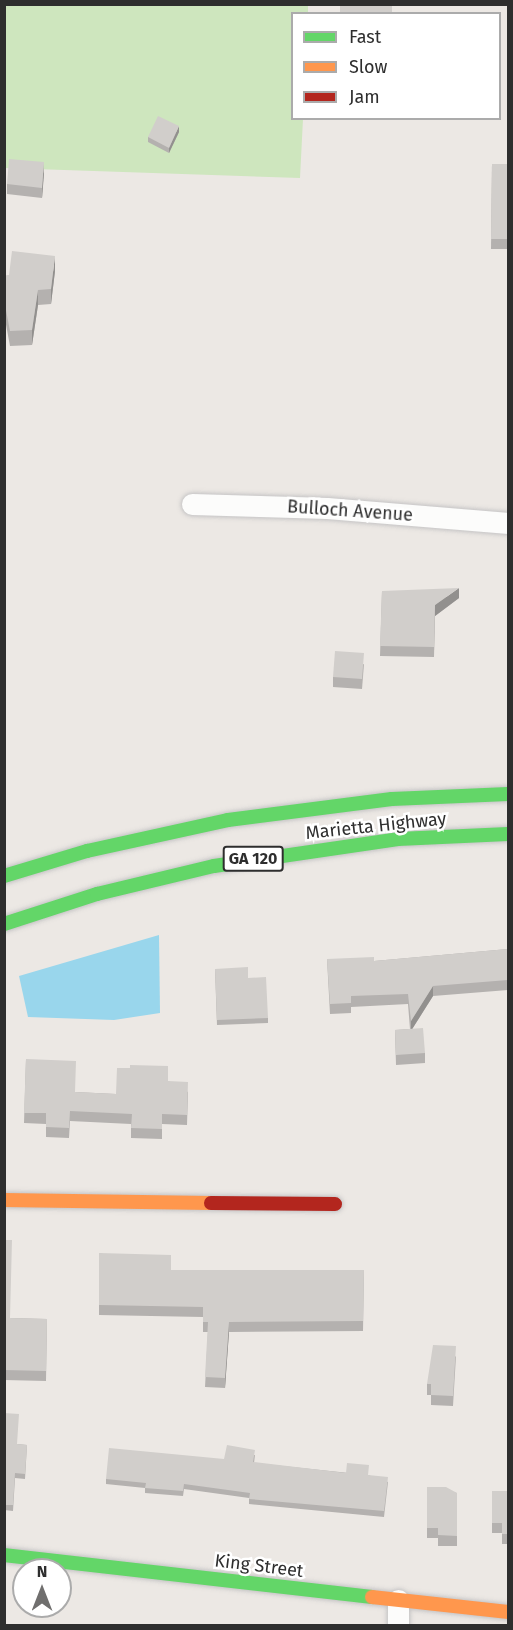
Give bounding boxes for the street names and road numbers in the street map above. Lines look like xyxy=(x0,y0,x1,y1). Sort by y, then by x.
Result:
street label: Bulloch Avenue xyxy=(286,496,414,526)
street label: Marietta Highway xyxy=(305,808,447,844)
road number: GA 120 xyxy=(222,846,284,872)
street label: King Street xyxy=(213,1550,305,1582)

